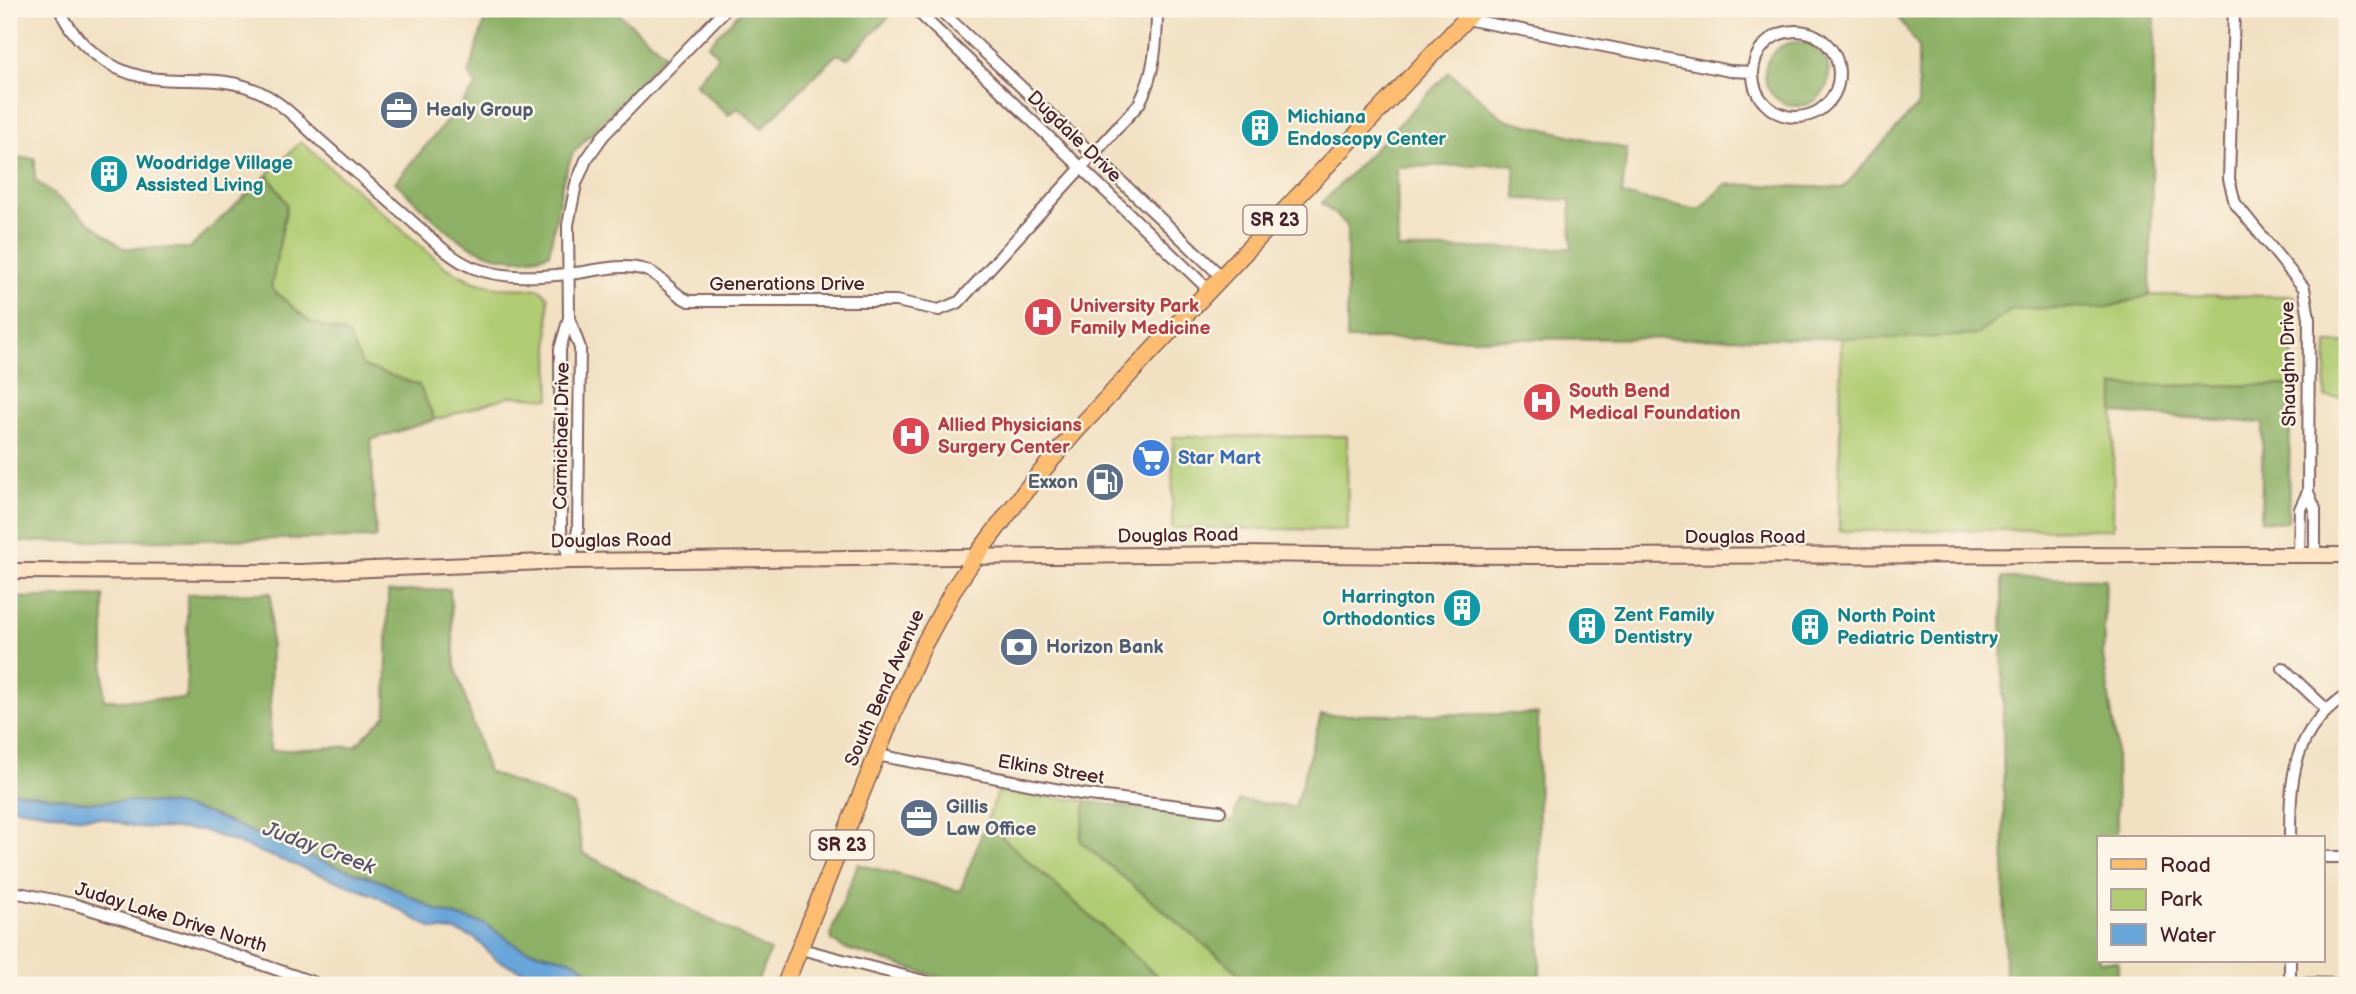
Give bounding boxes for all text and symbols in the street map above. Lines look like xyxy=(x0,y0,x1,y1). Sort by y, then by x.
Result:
street label: Dugdale Drive xyxy=(1022,86,1126,188)
office icon: Healy Group xyxy=(378,89,420,131)
place label: Healy Group xyxy=(426,99,534,122)
place label: Michiana Endoscopy Center xyxy=(1287,106,1447,151)
building icon: Michiana Endoscopy Center xyxy=(1239,107,1281,149)
place label: Woodridge Village Assisted Living xyxy=(135,152,293,197)
building icon: Woodridge Village Assisted Living xyxy=(88,153,130,195)
road number: SR 23 xyxy=(1244,205,1306,234)
street label: Generations Drive xyxy=(709,273,865,296)
place label: University Park Family Medicine xyxy=(1070,295,1210,340)
hospital icon: University Park Family Medicine xyxy=(1022,296,1064,338)
street label: Shaughn Drive xyxy=(2276,301,2302,427)
street label: Carmichael Drive xyxy=(549,362,575,510)
place label: South Bend Medical Foundation xyxy=(1569,380,1741,425)
hospital icon: South Bend Medical Foundation xyxy=(1521,381,1563,423)
place label: Allied Physicians Surgery Center xyxy=(937,414,1082,459)
hospital icon: Allied Physicians Surgery Center xyxy=(890,415,932,457)
supermarket icon: Star Mart xyxy=(1130,437,1172,479)
place label: Star Mart xyxy=(1178,447,1261,470)
fuel station icon: Exxon xyxy=(1084,461,1126,503)
place label: Exxon xyxy=(1028,471,1078,494)
street label: Douglas Road xyxy=(1117,523,1239,549)
street label: Douglas Road xyxy=(1684,526,1806,549)
street label: Douglas Road xyxy=(550,528,672,554)
place label: Harrington Orthodontics xyxy=(1322,586,1435,631)
building icon: Harrington Orthodontics xyxy=(1441,587,1483,629)
place label: Zent Family Dentistry xyxy=(1614,604,1715,649)
building icon: Zent Family Dentistry xyxy=(1566,605,1608,647)
place label: North Point Pediatric Dentistry xyxy=(1837,605,1998,650)
street label: South Bend Avenue xyxy=(840,606,930,770)
building icon: North Point Pediatric Dentistry xyxy=(1789,606,1831,648)
bank icon: Horizon Bank xyxy=(998,626,1040,668)
place label: Horizon Bank xyxy=(1046,636,1164,659)
street label: Elkins Street xyxy=(996,750,1106,790)
place label: Gillis Law Office xyxy=(946,796,1037,841)
office icon: Gillis Law Office xyxy=(898,797,940,839)
water label: Juday Creek xyxy=(259,816,379,880)
road number: SR 23 xyxy=(810,830,874,860)
legend xyxy=(2097,836,2324,962)
text: Road xyxy=(2160,853,2211,878)
street label: Juday Lake Drive North xyxy=(72,878,270,958)
text: Park xyxy=(2160,887,2203,912)
text: Water xyxy=(2160,923,2216,948)

